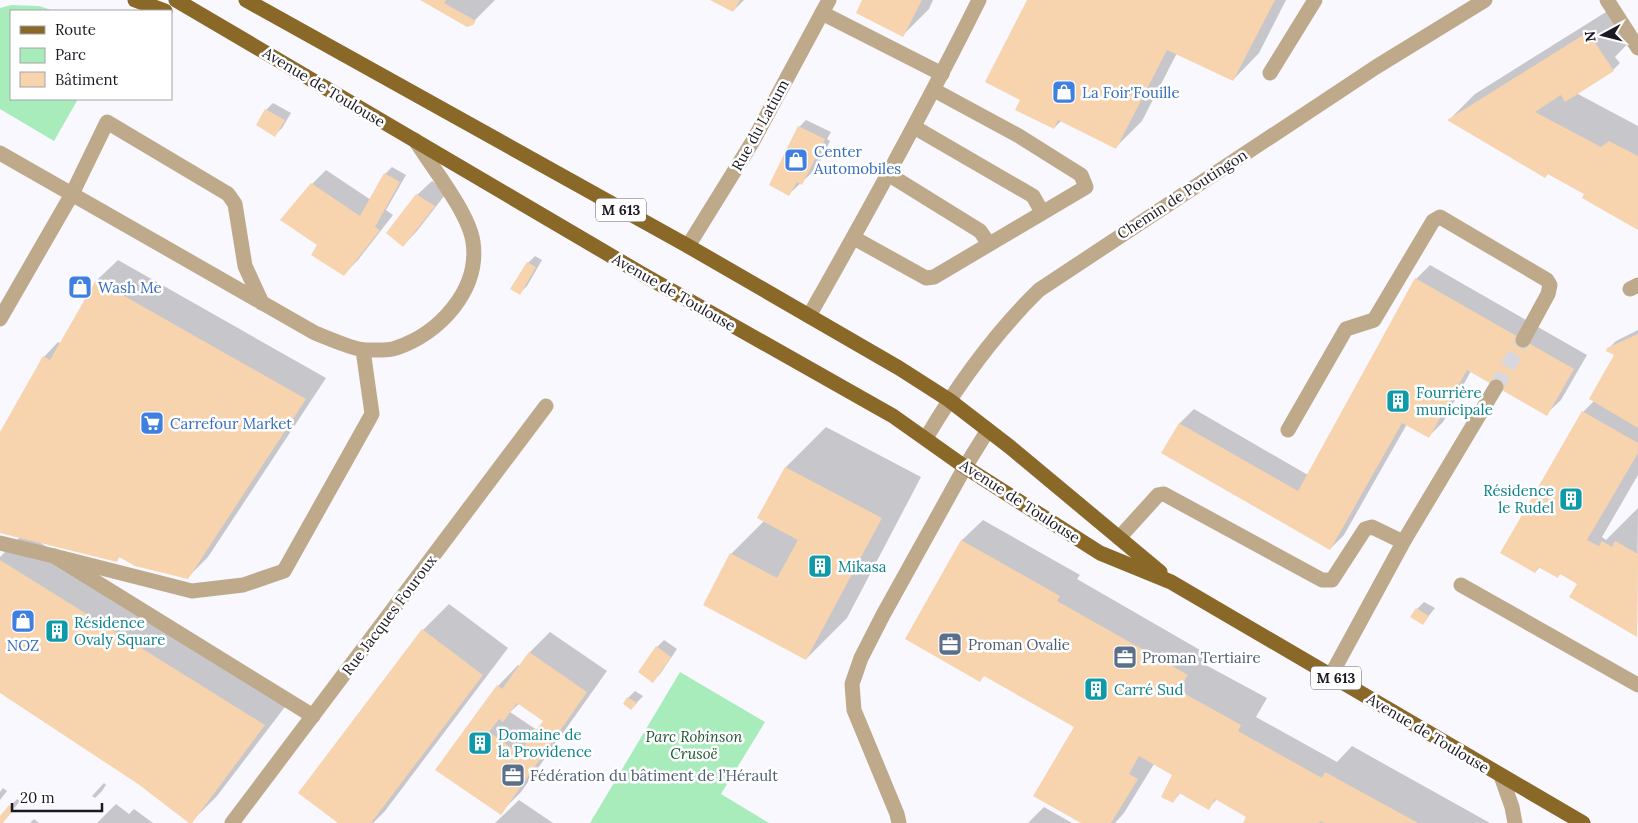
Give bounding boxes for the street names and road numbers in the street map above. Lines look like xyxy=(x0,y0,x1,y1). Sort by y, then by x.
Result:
street label: Avenue de Toulouse xyxy=(259,42,389,131)
street label: Rue du Latium xyxy=(727,76,793,174)
street label: Chemin de Poutingon xyxy=(1113,145,1251,243)
road number: M 613 xyxy=(596,198,646,222)
street label: Avenue de Toulouse xyxy=(608,248,739,335)
street label: Avenue de Toulouse xyxy=(956,455,1084,547)
street label: Rue Jacques Fouroux xyxy=(338,551,441,679)
road number: M 613 xyxy=(1311,666,1361,690)
street label: Avenue de Toulouse xyxy=(1363,688,1493,777)

